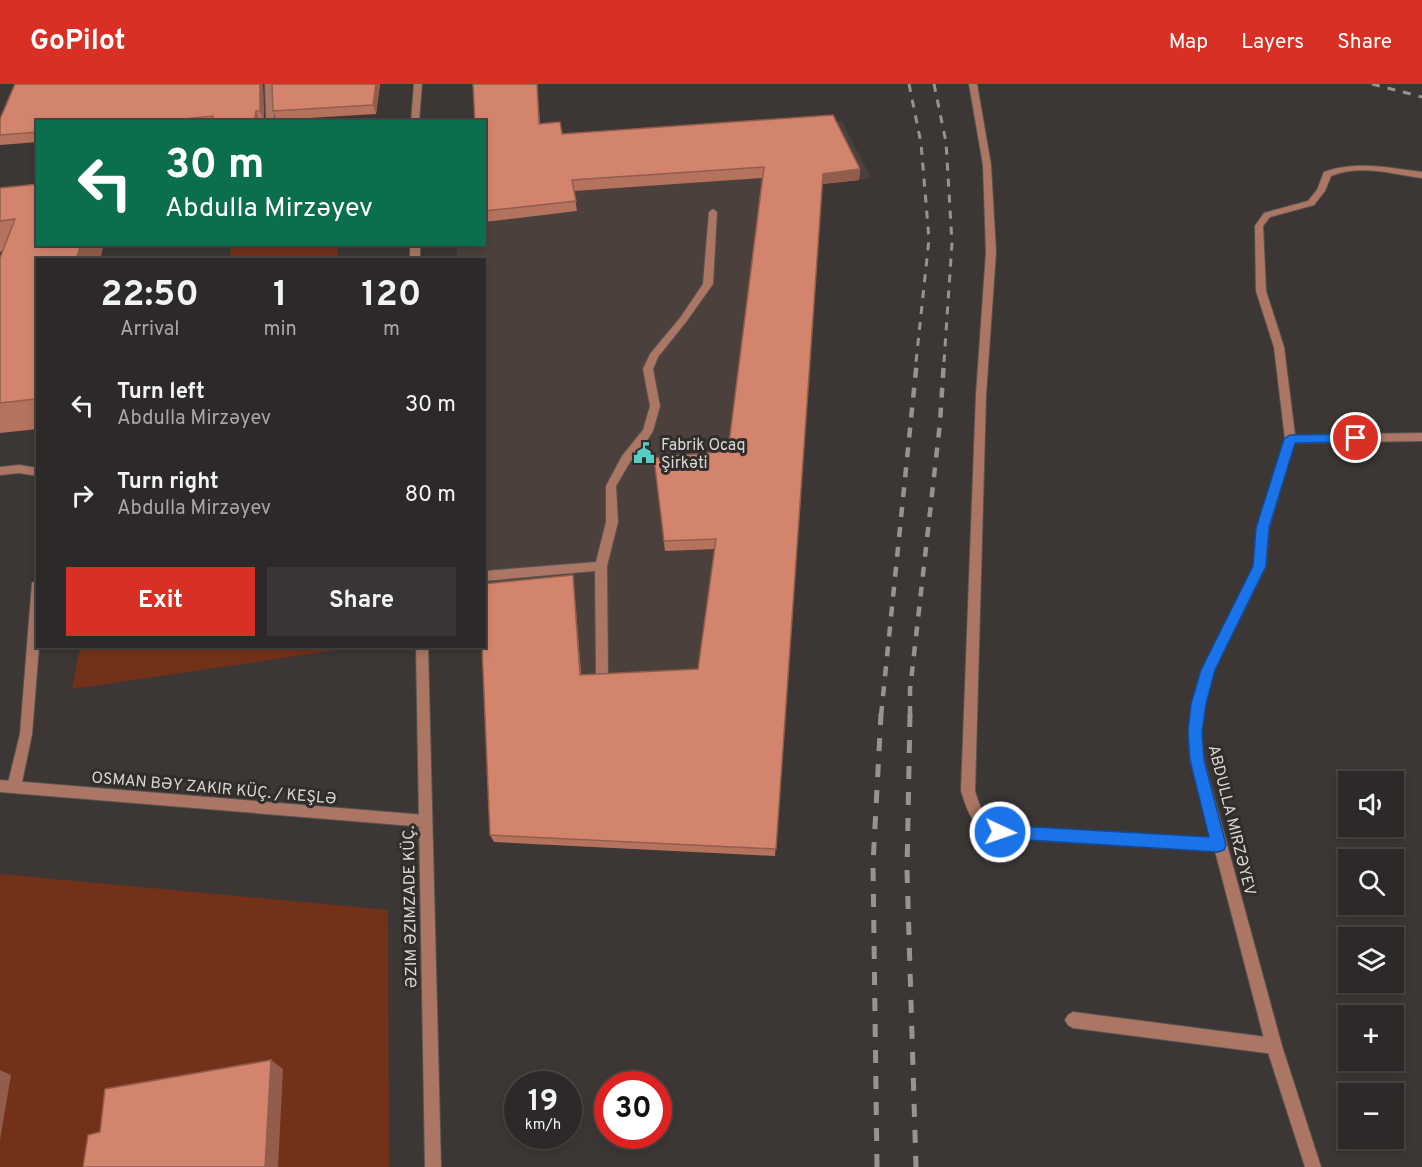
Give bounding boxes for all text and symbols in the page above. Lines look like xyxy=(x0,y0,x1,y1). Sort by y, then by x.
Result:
text: GoPilot xyxy=(30,24,125,60)
text: Map xyxy=(1169,29,1208,56)
text: Layers xyxy=(1241,29,1304,56)
text: Share xyxy=(1337,29,1392,56)
text: 30 m xyxy=(165,140,264,193)
icon: left xyxy=(66,144,144,222)
text: Abdulla Mirzəyev xyxy=(165,192,373,226)
text: 22:50 xyxy=(101,273,199,319)
text: 1 xyxy=(273,273,287,319)
text: 120 xyxy=(361,273,421,319)
text: Arrival xyxy=(120,317,180,343)
text: min xyxy=(264,317,297,343)
text: m xyxy=(383,317,400,343)
text: Turn left xyxy=(117,379,205,406)
icon: left xyxy=(66,389,99,422)
text: 30 m xyxy=(405,392,456,419)
text: Abdulla Mirzəyev xyxy=(117,406,271,432)
pin xyxy=(1330,412,1381,463)
icon: arrive xyxy=(1339,421,1372,454)
place label: Fabrik Ocaq Şirkəti xyxy=(661,436,746,474)
public building icon: Fabrik Ocaq Şirkəti xyxy=(632,441,656,465)
text: Turn right xyxy=(117,469,219,496)
icon: right xyxy=(66,479,99,512)
text: 80 m xyxy=(405,482,456,509)
text: Abdulla Mirzəyev xyxy=(117,496,271,522)
button: Exit xyxy=(66,567,255,636)
button: Share xyxy=(267,567,456,636)
street label: ABDULLA MIRZƏYEV xyxy=(1203,743,1259,898)
street label: OSMAN BƏY ZAKIR KÜÇ. / KEŞLƏ xyxy=(90,766,337,810)
map controls xyxy=(1338,771,1404,1149)
button: sound xyxy=(1338,771,1404,837)
position arrow xyxy=(968,800,1032,864)
street label: ƏZIM ƏZIMZADE KÜÇ. xyxy=(398,826,422,988)
button: search xyxy=(1338,849,1404,915)
button: layers xyxy=(1338,927,1404,993)
button: + xyxy=(1338,1005,1404,1071)
speed limit sign: 30 xyxy=(594,1071,672,1149)
button: − xyxy=(1338,1083,1404,1149)
text: 19 xyxy=(528,1084,558,1121)
text: km/h xyxy=(525,1116,561,1135)

